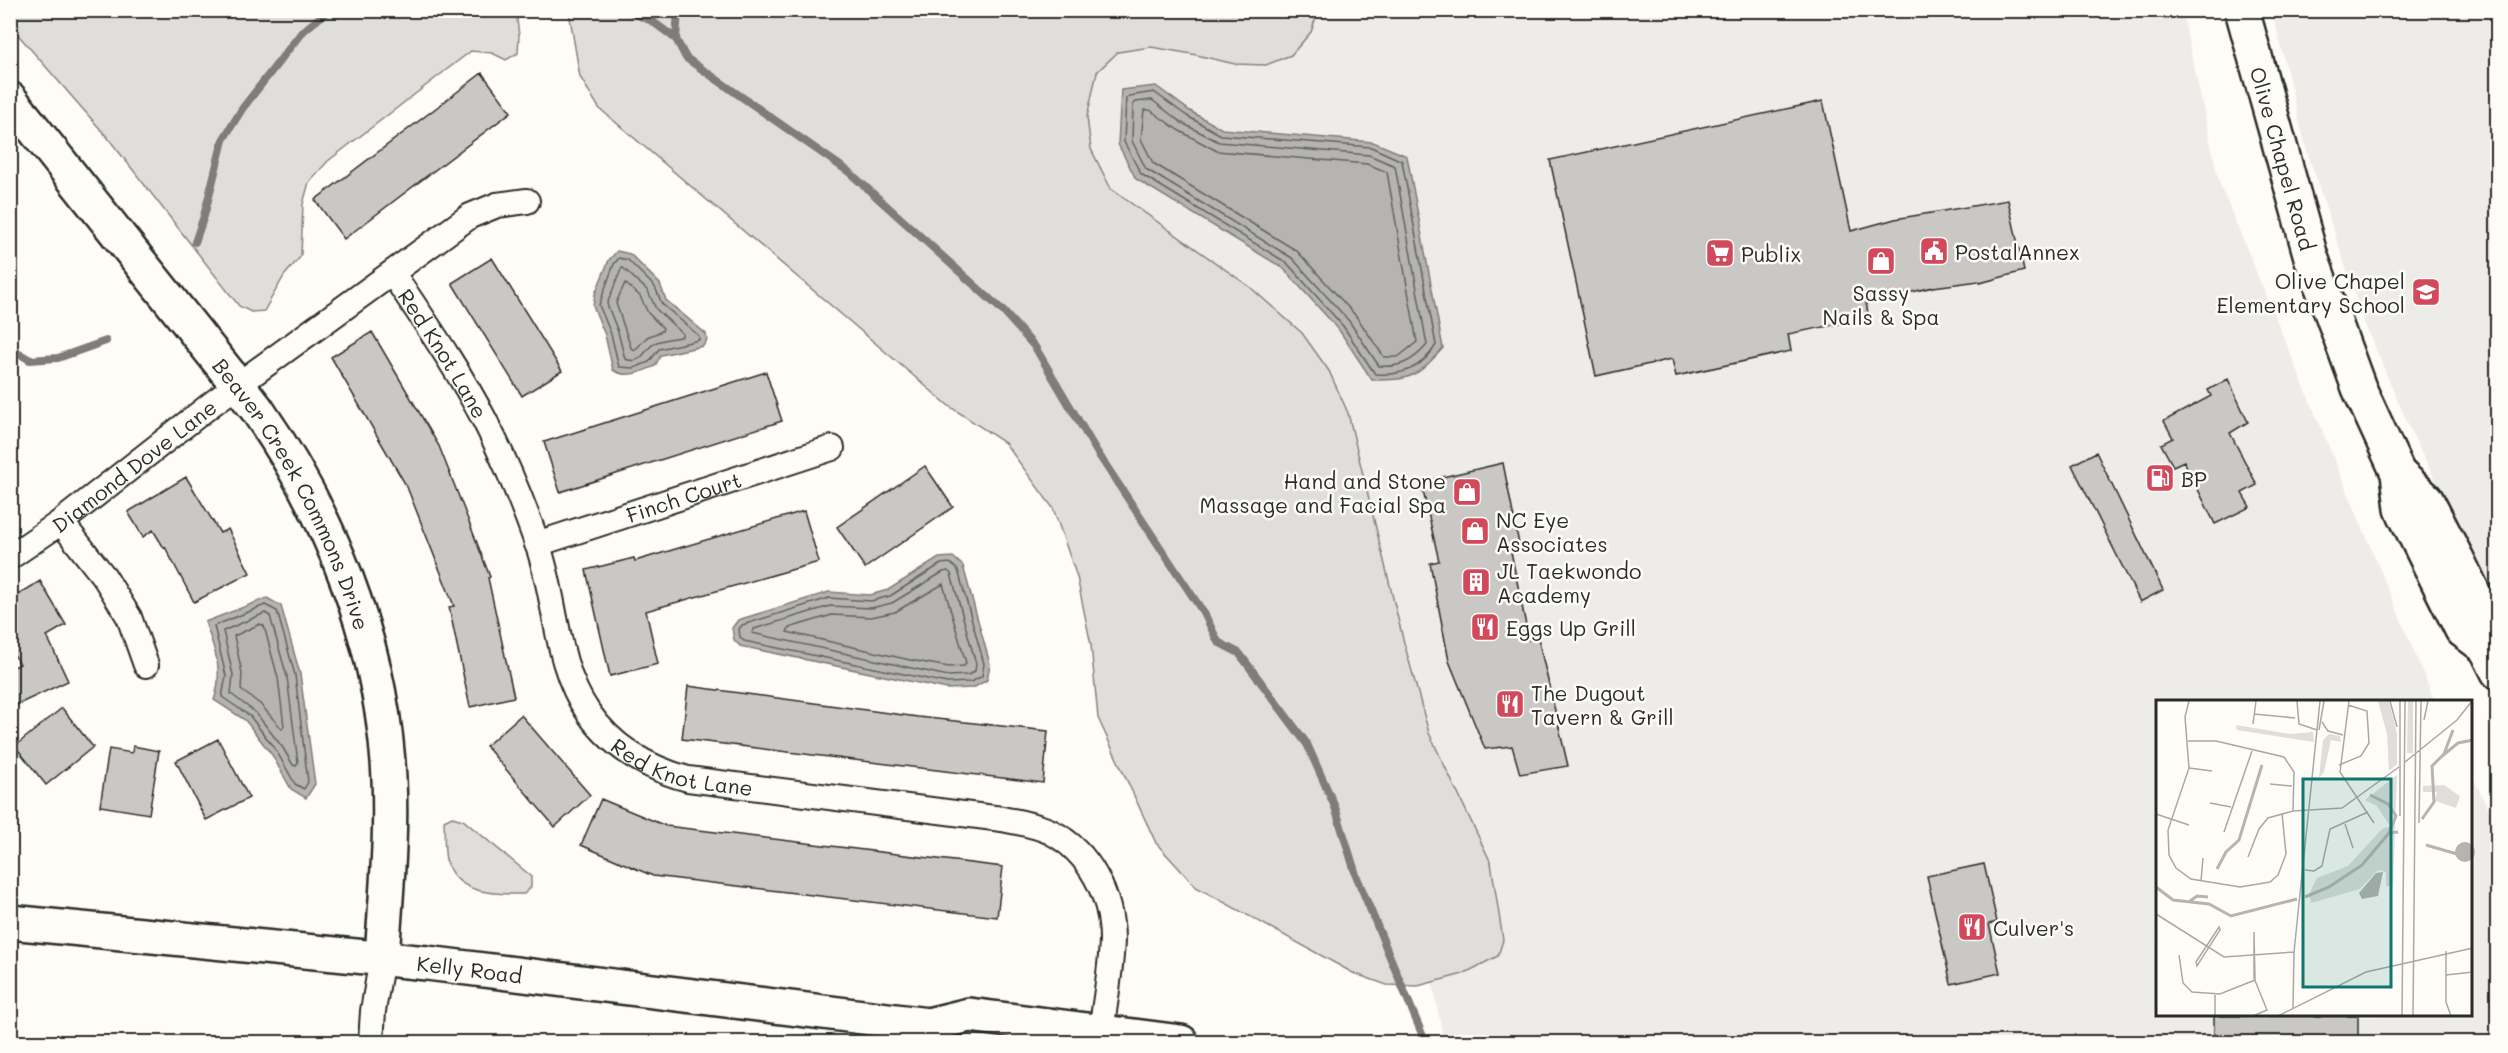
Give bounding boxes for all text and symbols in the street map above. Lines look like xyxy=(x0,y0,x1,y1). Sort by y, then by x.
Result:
street label: Olive Chapel Road xyxy=(2245,63,2322,253)
public building icon: PostalAnnex xyxy=(1918,235,1950,267)
supermarket icon: Publix xyxy=(1704,237,1736,269)
place label: PostalAnnex xyxy=(1955,238,2080,265)
place label: Publix xyxy=(1741,240,1801,267)
shop icon: Sassy Nails & Spa xyxy=(1865,245,1897,277)
place label: Olive Chapel Elementary School xyxy=(2217,267,2405,318)
school or university icon: Olive Chapel Elementary School xyxy=(2410,276,2442,308)
place label: Sassy Nails & Spa xyxy=(1823,279,1939,330)
street label: Red Knot Lane xyxy=(393,283,494,423)
street label: Beaver Creek Commons Drive xyxy=(208,352,376,633)
street label: Diamond Dove Lane xyxy=(46,392,221,538)
fuel station icon: BP xyxy=(2144,462,2176,494)
street label: Finch Court xyxy=(622,465,744,528)
place label: BP xyxy=(2181,465,2207,492)
place label: Hand and Stone Massage and Facial Spa xyxy=(1200,467,1446,518)
shop icon: Hand and Stone Massage and Facial Spa xyxy=(1451,476,1483,508)
place label: NC Eye Associates xyxy=(1496,506,1608,557)
shop icon: NC Eye Associates xyxy=(1459,515,1491,547)
place label: JL Taekwondo Academy xyxy=(1497,557,1641,608)
building icon: JL Taekwondo Academy xyxy=(1460,566,1492,598)
restaurant icon: Eggs Up Grill xyxy=(1469,611,1501,643)
place label: Eggs Up Grill xyxy=(1506,614,1636,641)
place label: The Dugout Tavern & Grill xyxy=(1531,679,1674,730)
restaurant icon: The Dugout Tavern & Grill xyxy=(1494,688,1526,720)
inset map xyxy=(2156,700,2472,1017)
street label: Red Knot Lane xyxy=(606,731,754,801)
restaurant icon: Culver's xyxy=(1956,911,1988,943)
place label: Culver's xyxy=(1993,914,2074,941)
street label: Kelly Road xyxy=(416,949,524,988)

